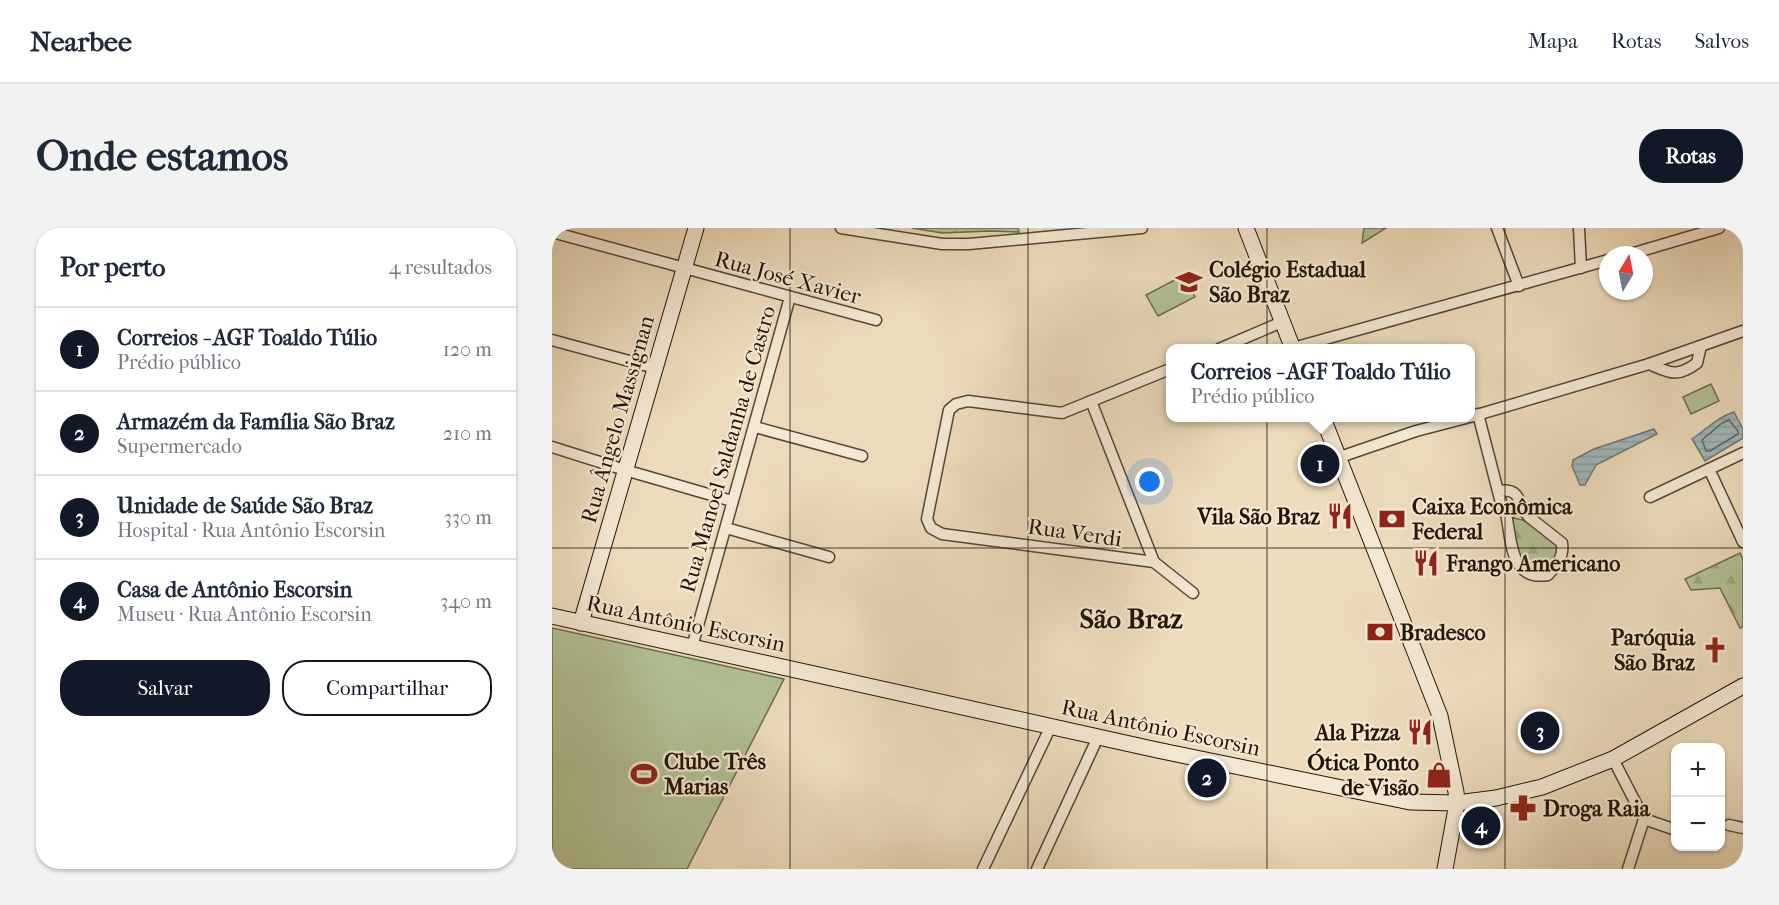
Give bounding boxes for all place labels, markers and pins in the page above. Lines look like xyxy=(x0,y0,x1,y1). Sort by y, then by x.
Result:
place label: Colégio Estadual São Braz xyxy=(1209,257,1367,308)
school or university icon: Colégio Estadual São Braz xyxy=(1174,267,1204,297)
pin: 1 xyxy=(1300,442,1340,486)
place label: Caixa Econômica Federal xyxy=(1411,494,1573,545)
restaurant icon: Vila São Braz xyxy=(1325,501,1355,531)
place label: Vila São Braz xyxy=(1196,504,1320,530)
bank icon: Caixa Econômica Federal xyxy=(1377,504,1407,534)
restaurant icon: Frango Americano xyxy=(1411,548,1441,578)
place label: Frango Americano xyxy=(1445,551,1620,577)
bank icon: Bradesco xyxy=(1365,617,1395,647)
place label: Bradesco xyxy=(1400,620,1486,646)
place label: Paróquia São Braz xyxy=(1611,625,1696,676)
church icon: Paróquia São Braz xyxy=(1700,635,1730,665)
pin: 3 xyxy=(1520,708,1560,754)
restaurant icon: Ala Pizza xyxy=(1405,717,1435,747)
place label: Ala Pizza xyxy=(1313,720,1401,746)
place label: Ótica Ponto de Visão xyxy=(1307,748,1419,801)
place label: Clube Três Marias xyxy=(663,749,766,800)
pin: 2 xyxy=(1188,756,1226,800)
sports icon: Clube Três Marias xyxy=(629,759,659,789)
shop icon: Ótica Ponto de Visão xyxy=(1424,760,1454,790)
pharmacy icon: Droga Raia xyxy=(1508,793,1538,823)
place label: Droga Raia xyxy=(1543,796,1651,822)
pin: 4 xyxy=(1462,804,1500,848)

